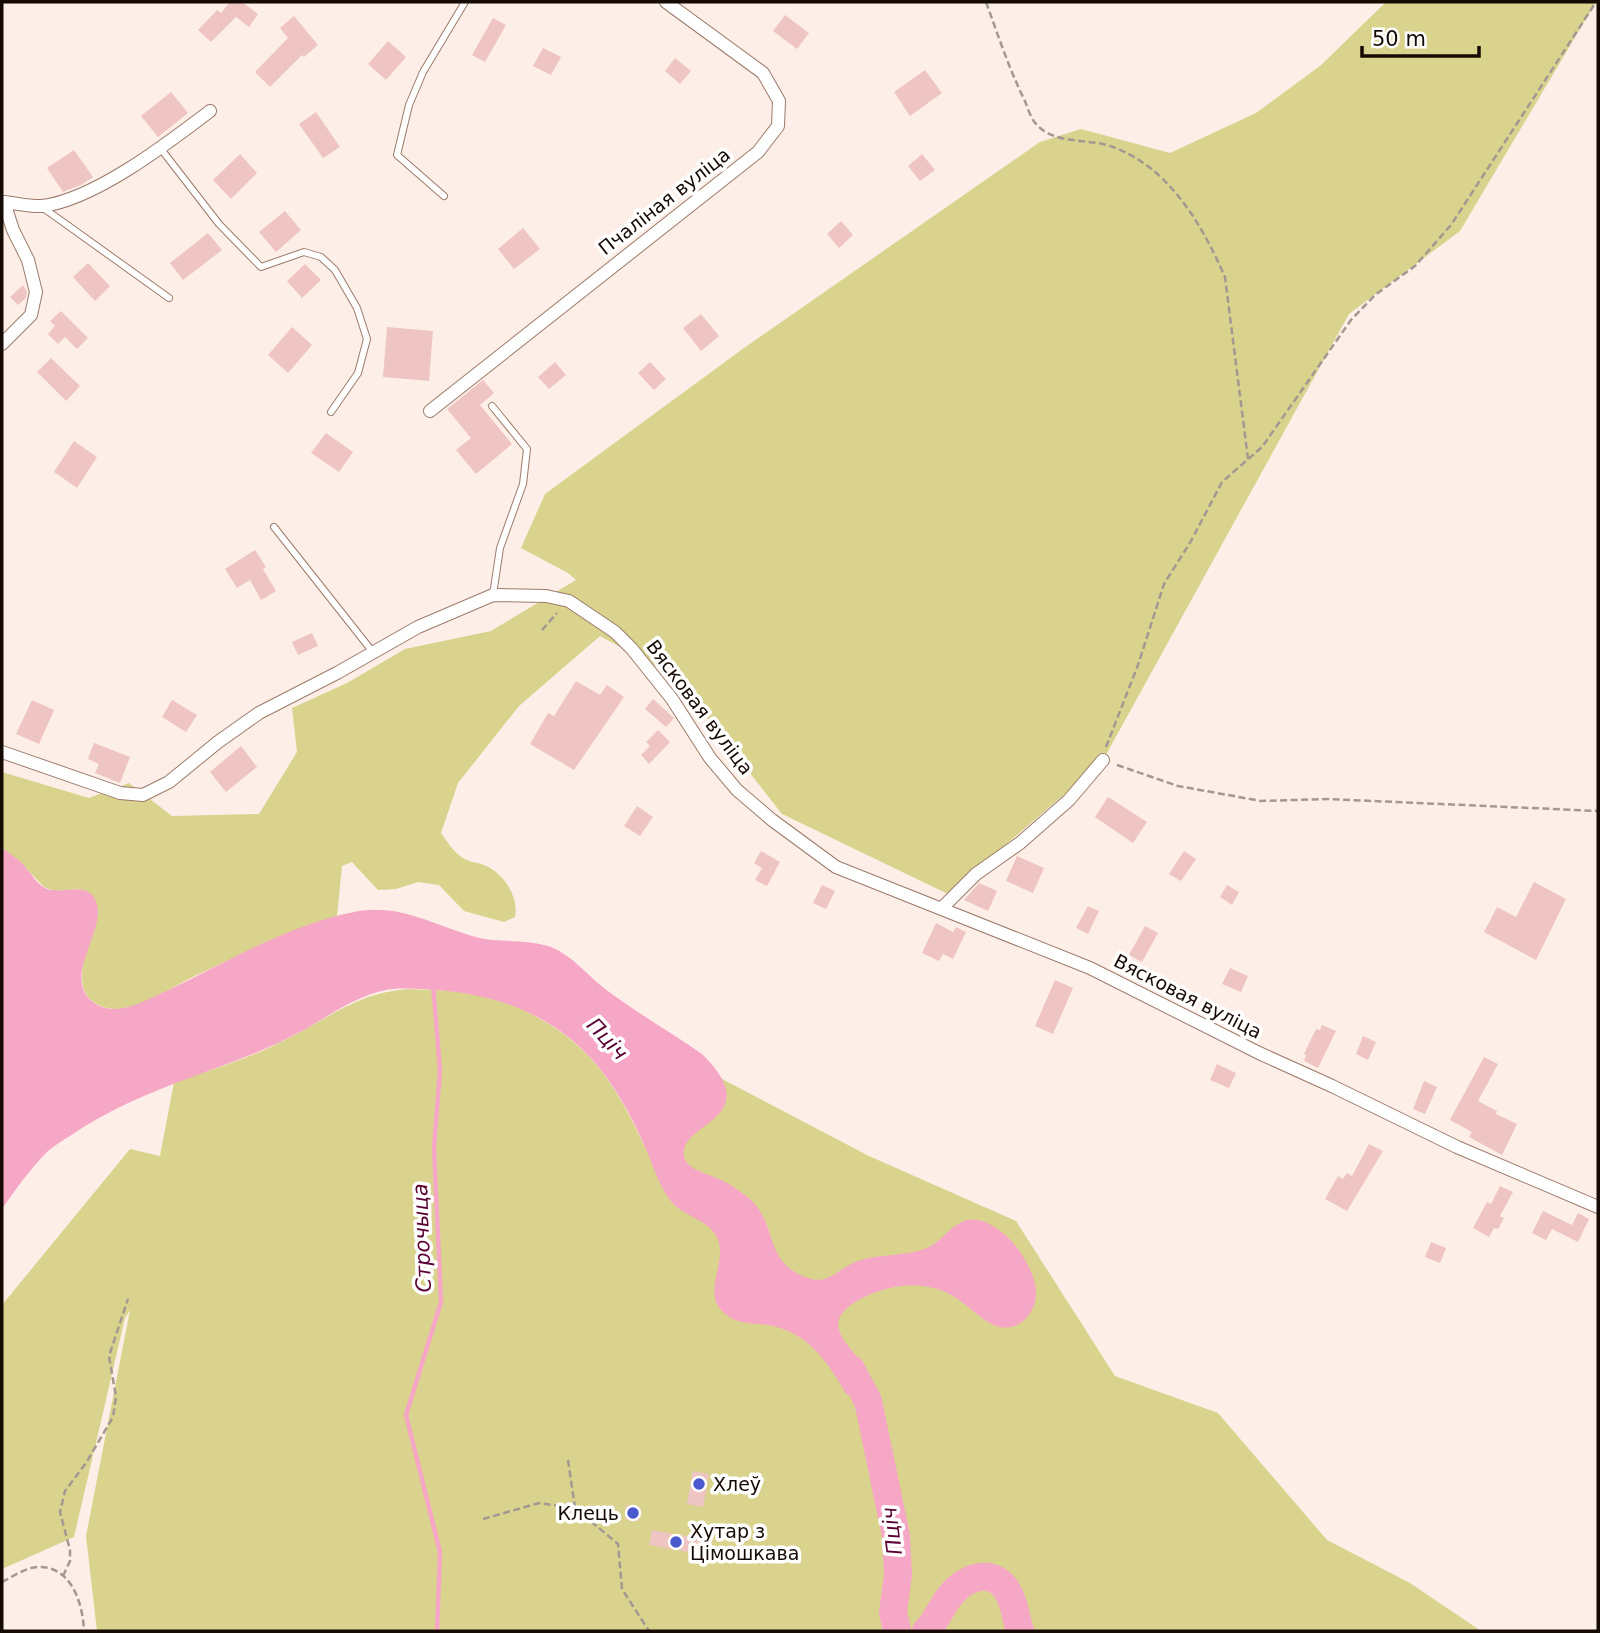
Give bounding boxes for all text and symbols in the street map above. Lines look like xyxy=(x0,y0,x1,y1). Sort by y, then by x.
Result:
scale bar xyxy=(1362,14,1479,58)
text: 50 m xyxy=(1372,27,1426,51)
street label: Пчаліная вуліца xyxy=(594,143,734,259)
street label: Вясковая вуліца xyxy=(642,635,758,779)
street label: Вясковая вуліца xyxy=(1110,949,1266,1043)
water label: Пціч xyxy=(582,1013,632,1065)
water label: Строчыца xyxy=(408,1183,436,1293)
place label: Хлеў xyxy=(713,1473,761,1495)
marker: Хлеў xyxy=(691,1476,707,1492)
place label: Клець xyxy=(558,1502,619,1524)
marker: Клець xyxy=(625,1505,641,1521)
water label: Пціч xyxy=(877,1506,907,1556)
place label: Хутар з Цімошкава xyxy=(690,1520,799,1564)
marker: Хутар з Цімошкава xyxy=(668,1534,684,1550)

